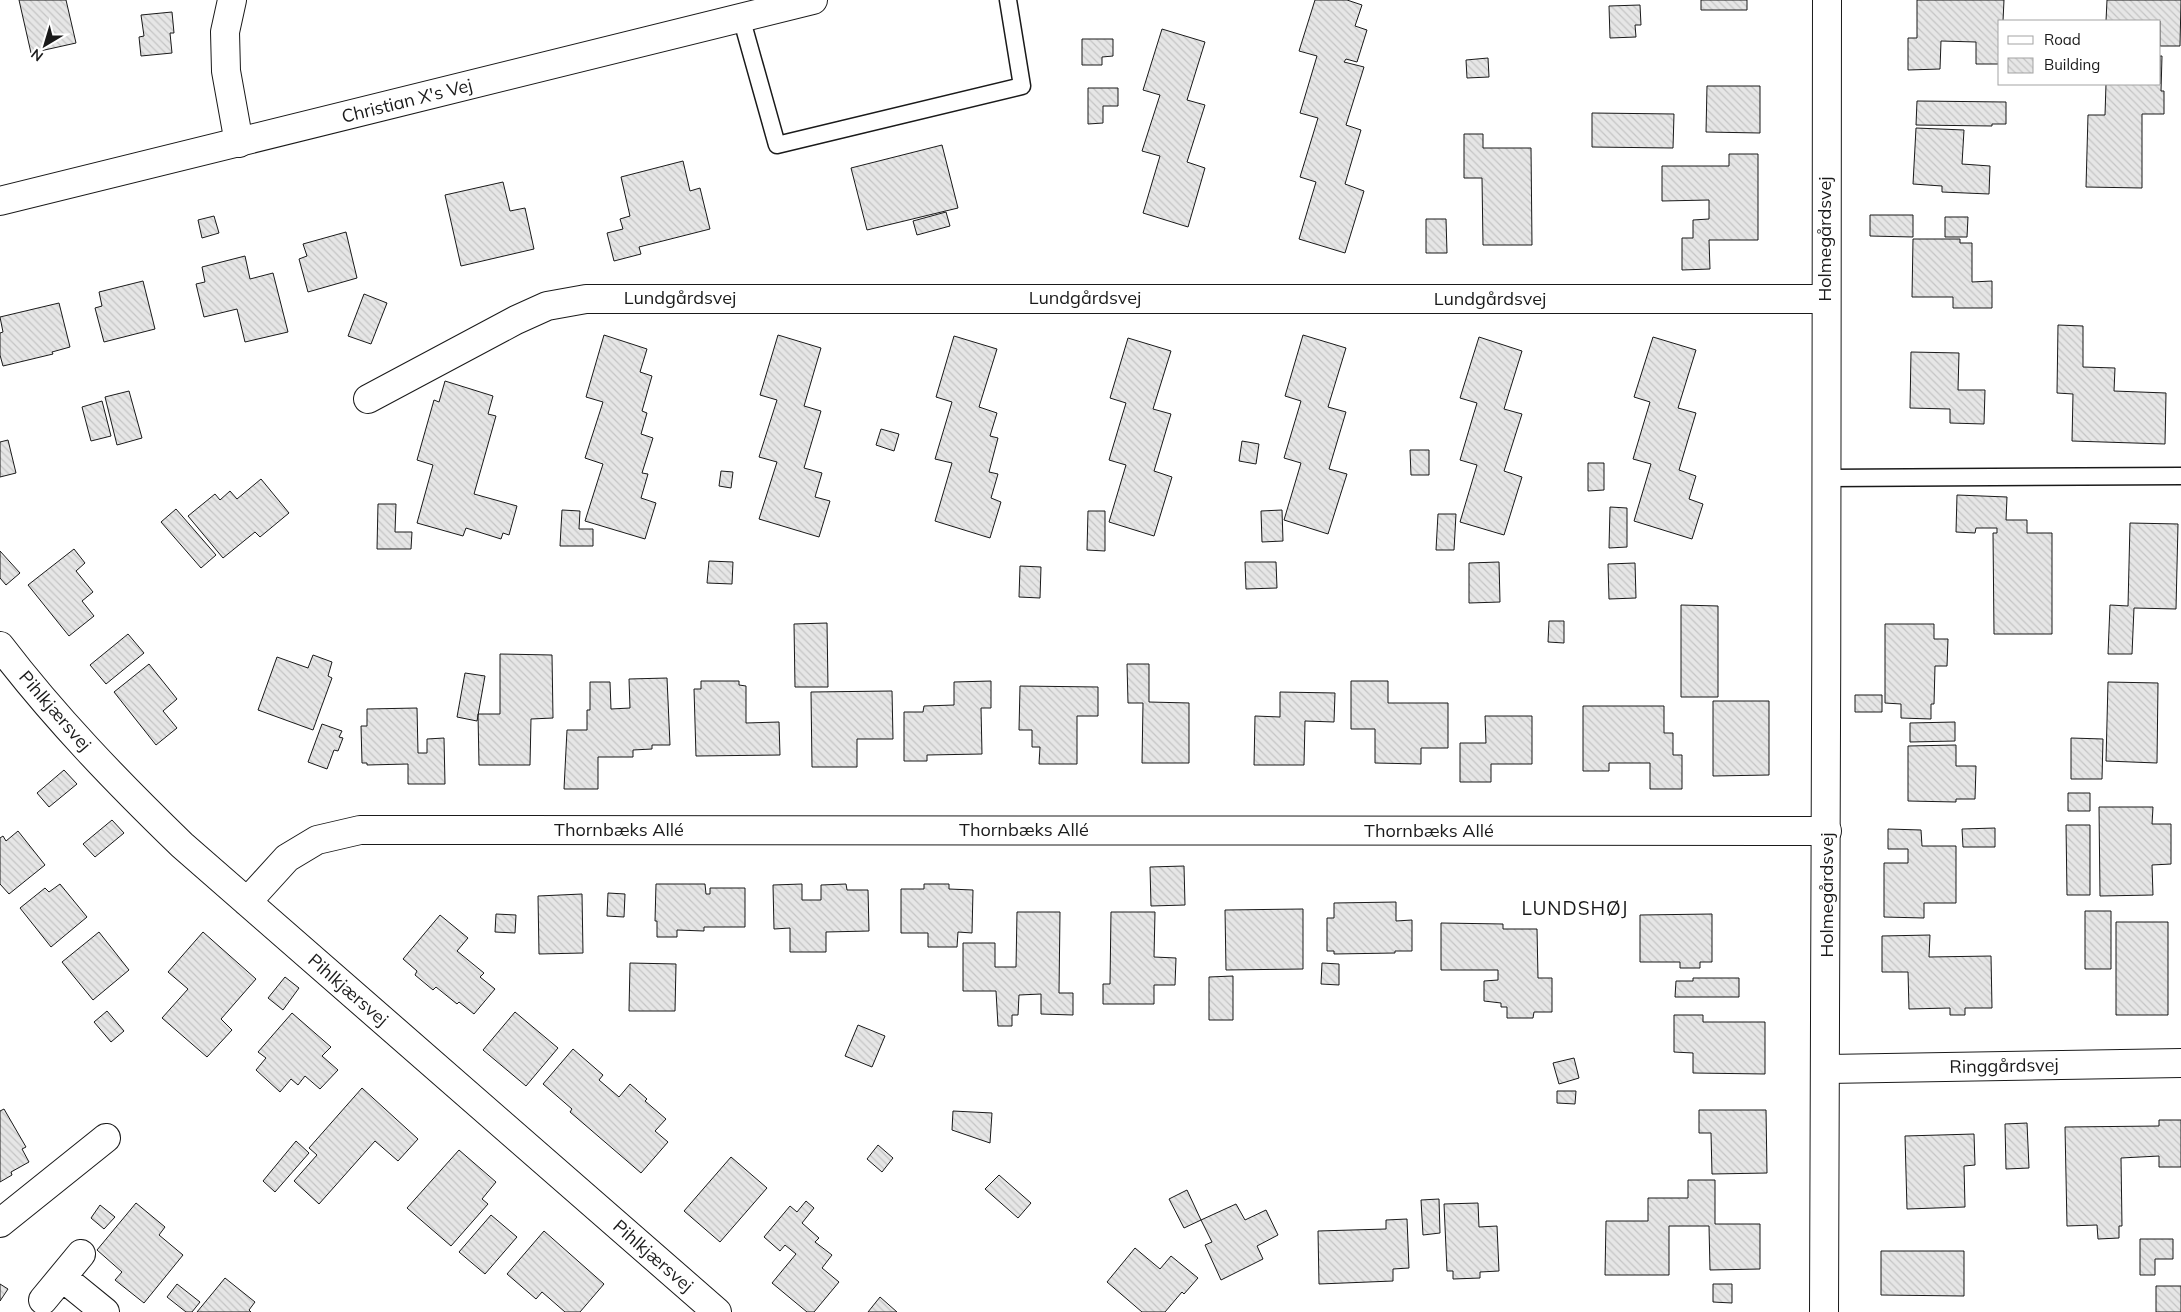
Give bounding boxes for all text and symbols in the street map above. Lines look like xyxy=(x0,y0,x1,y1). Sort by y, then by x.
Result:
north arrow xyxy=(20,20,70,70)
legend xyxy=(1998,20,2161,85)
text: Road xyxy=(2044,30,2081,49)
text: N xyxy=(27,45,47,66)
text: Building xyxy=(2044,55,2100,74)
street label: Christian X's Vej xyxy=(339,73,475,128)
street label: Holmegårdsvej xyxy=(1813,176,1836,302)
street label: Lundgårdsvej xyxy=(624,286,736,309)
street label: Lundgårdsvej xyxy=(1029,286,1141,309)
street label: Lundgårdsvej xyxy=(1434,287,1546,310)
street label: Pihlkjærsvej xyxy=(14,666,97,756)
street label: Thornbæks Allé xyxy=(554,818,684,841)
street label: Thornbæks Allé xyxy=(959,818,1089,841)
street label: Thornbæks Allé xyxy=(1364,819,1494,842)
street label: Holmegårdsvej xyxy=(1815,832,1838,958)
district label: LUNDSHØJ xyxy=(1522,896,1628,920)
street label: Pihlkjærsvej xyxy=(303,948,393,1031)
street label: Ringgårdsvej xyxy=(1949,1053,2059,1078)
street label: Pihlkjærsvej xyxy=(608,1214,698,1297)

